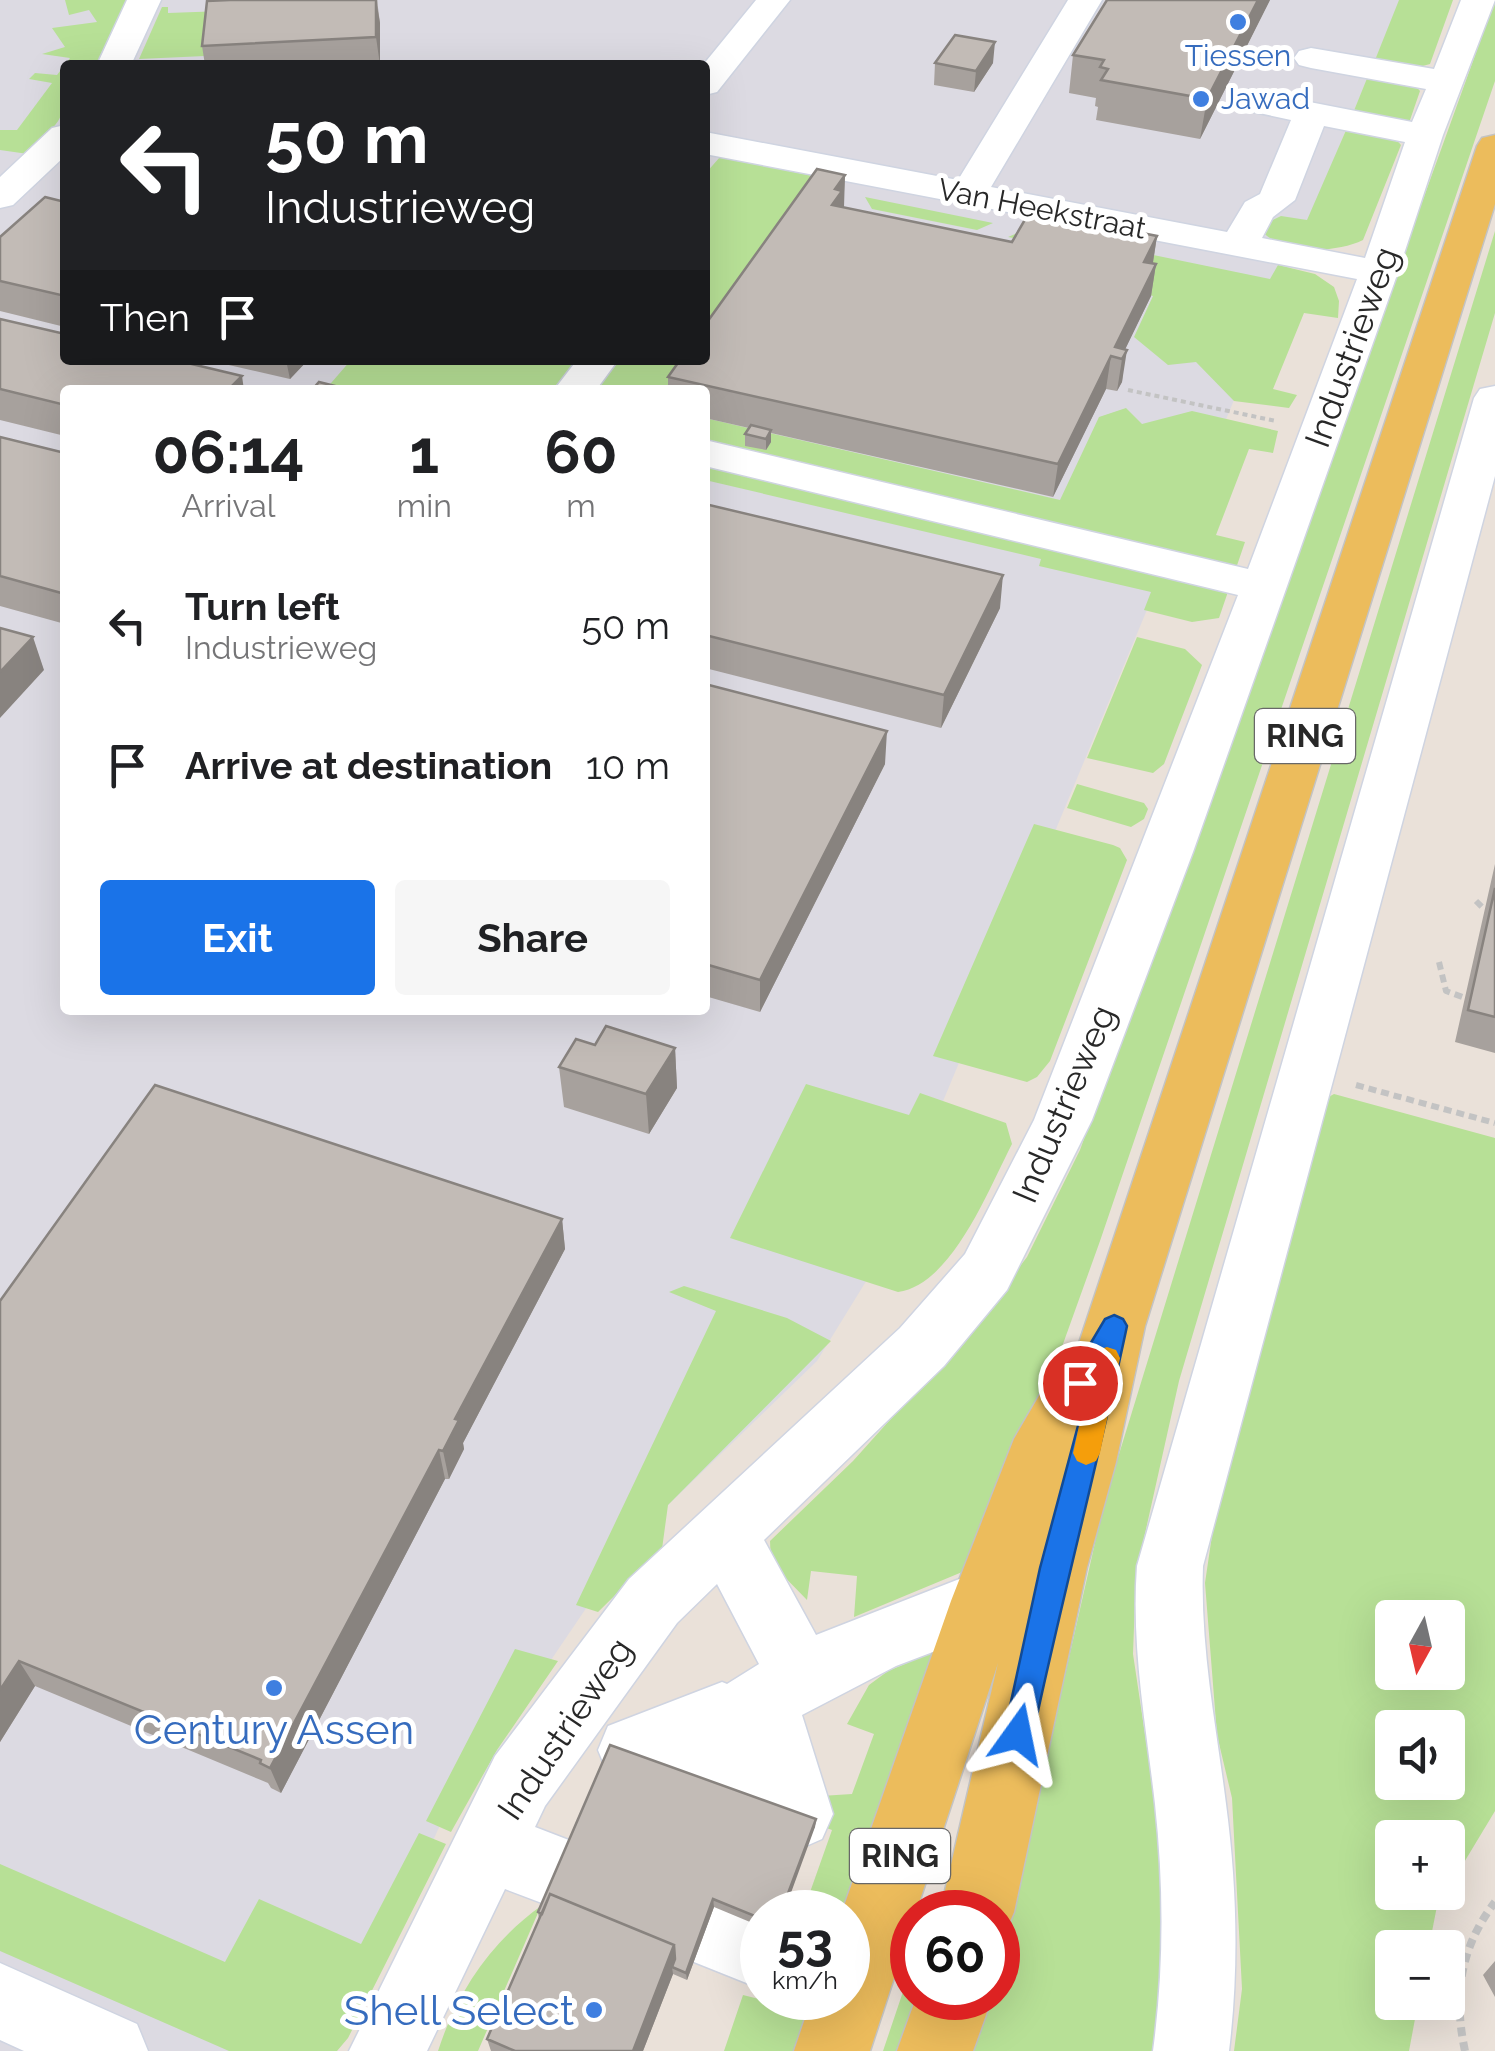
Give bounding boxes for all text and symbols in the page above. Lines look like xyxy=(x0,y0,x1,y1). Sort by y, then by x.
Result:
marker: Tiessen xyxy=(1227,11,1249,33)
place label: Tiessen xyxy=(1185,38,1291,73)
place label: Jawad xyxy=(1221,81,1310,116)
marker: Jawad xyxy=(1190,88,1212,110)
text: 50 m xyxy=(265,97,429,179)
icon: left xyxy=(100,100,230,230)
street label: Van Heekstraat xyxy=(935,171,1149,246)
text: Industrieweg xyxy=(265,181,535,234)
street label: Industrieweg xyxy=(1296,241,1407,453)
icon: arrive xyxy=(210,290,265,345)
text: Then xyxy=(100,295,190,340)
text: 06:14 xyxy=(152,417,304,487)
text: 1 xyxy=(410,417,439,487)
text: 60 xyxy=(544,417,618,487)
text: Arrival xyxy=(181,487,275,524)
text: min xyxy=(397,487,452,524)
text: m xyxy=(566,487,596,524)
text: Turn left xyxy=(185,584,340,629)
icon: left xyxy=(100,598,155,653)
text: 50 m xyxy=(581,603,670,648)
text: Industrieweg xyxy=(185,629,377,666)
road number: RING xyxy=(1255,709,1355,763)
icon: arrive xyxy=(100,738,155,793)
text: Arrive at destination xyxy=(185,743,552,788)
text: 10 m xyxy=(586,743,670,788)
button: Exit xyxy=(100,880,375,995)
button: Share xyxy=(395,880,670,995)
street label: Industrieweg xyxy=(1004,999,1123,1209)
pin xyxy=(1038,1341,1123,1426)
icon: arrive xyxy=(1053,1356,1108,1411)
north arrow xyxy=(1375,1600,1465,1690)
map controls xyxy=(1375,1600,1465,2020)
street label: Industrieweg xyxy=(489,1630,640,1827)
marker: Century Assen xyxy=(263,1677,285,1699)
position arrow xyxy=(966,1682,1070,1786)
place label: Century Assen xyxy=(134,1705,414,1754)
button: sound xyxy=(1375,1710,1465,1800)
button: + xyxy=(1375,1820,1465,1910)
road number: RING xyxy=(850,1829,950,1883)
speed limit sign: 60 xyxy=(890,1890,1020,2020)
text: 53 xyxy=(777,1913,833,1972)
button: − xyxy=(1375,1930,1465,2020)
text: km/h xyxy=(772,1965,838,1995)
place label: Shell Select xyxy=(344,1986,574,2035)
marker: Shell Select xyxy=(583,1999,605,2021)

